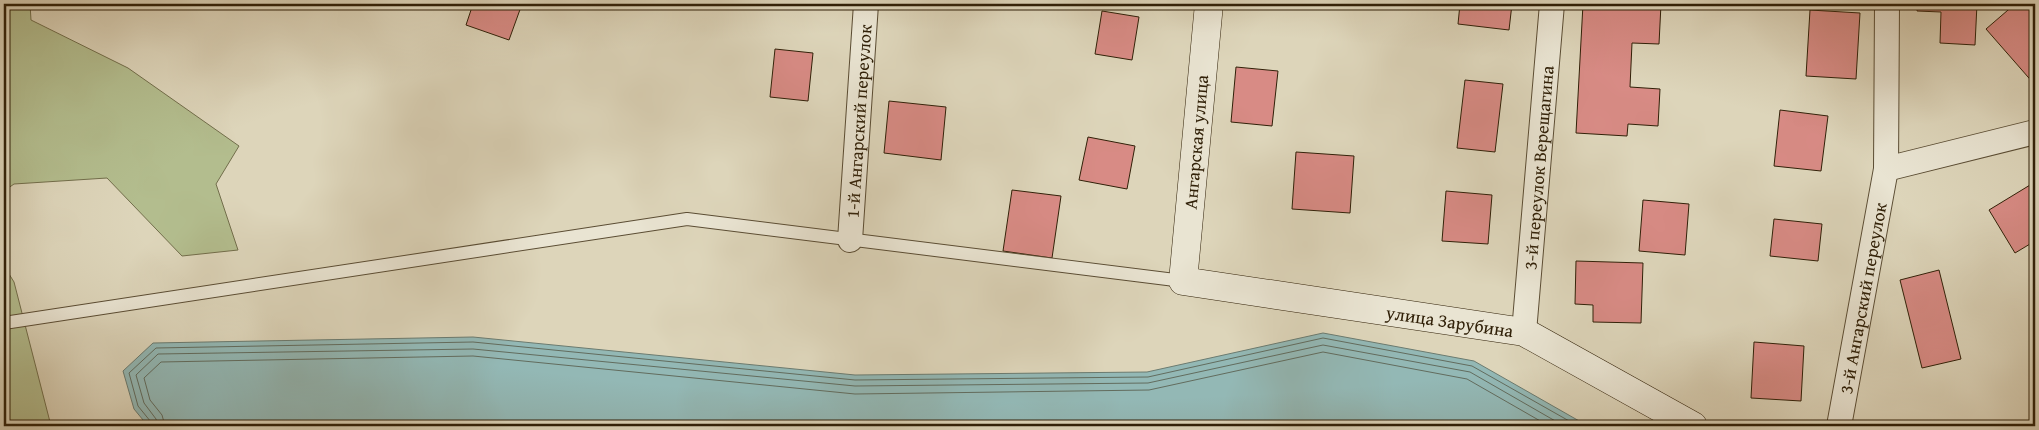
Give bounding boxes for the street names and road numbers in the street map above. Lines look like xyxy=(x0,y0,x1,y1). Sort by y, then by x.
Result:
street label: 1-й Ангарский переулок xyxy=(838,23,878,219)
street label: 3-й переулок Верещагина xyxy=(1516,64,1560,271)
street label: Ангарская улица xyxy=(1177,73,1215,210)
street label: 3-й Ангарский переулок xyxy=(1832,200,1893,396)
street label: улица Зарубина xyxy=(1383,298,1516,344)

